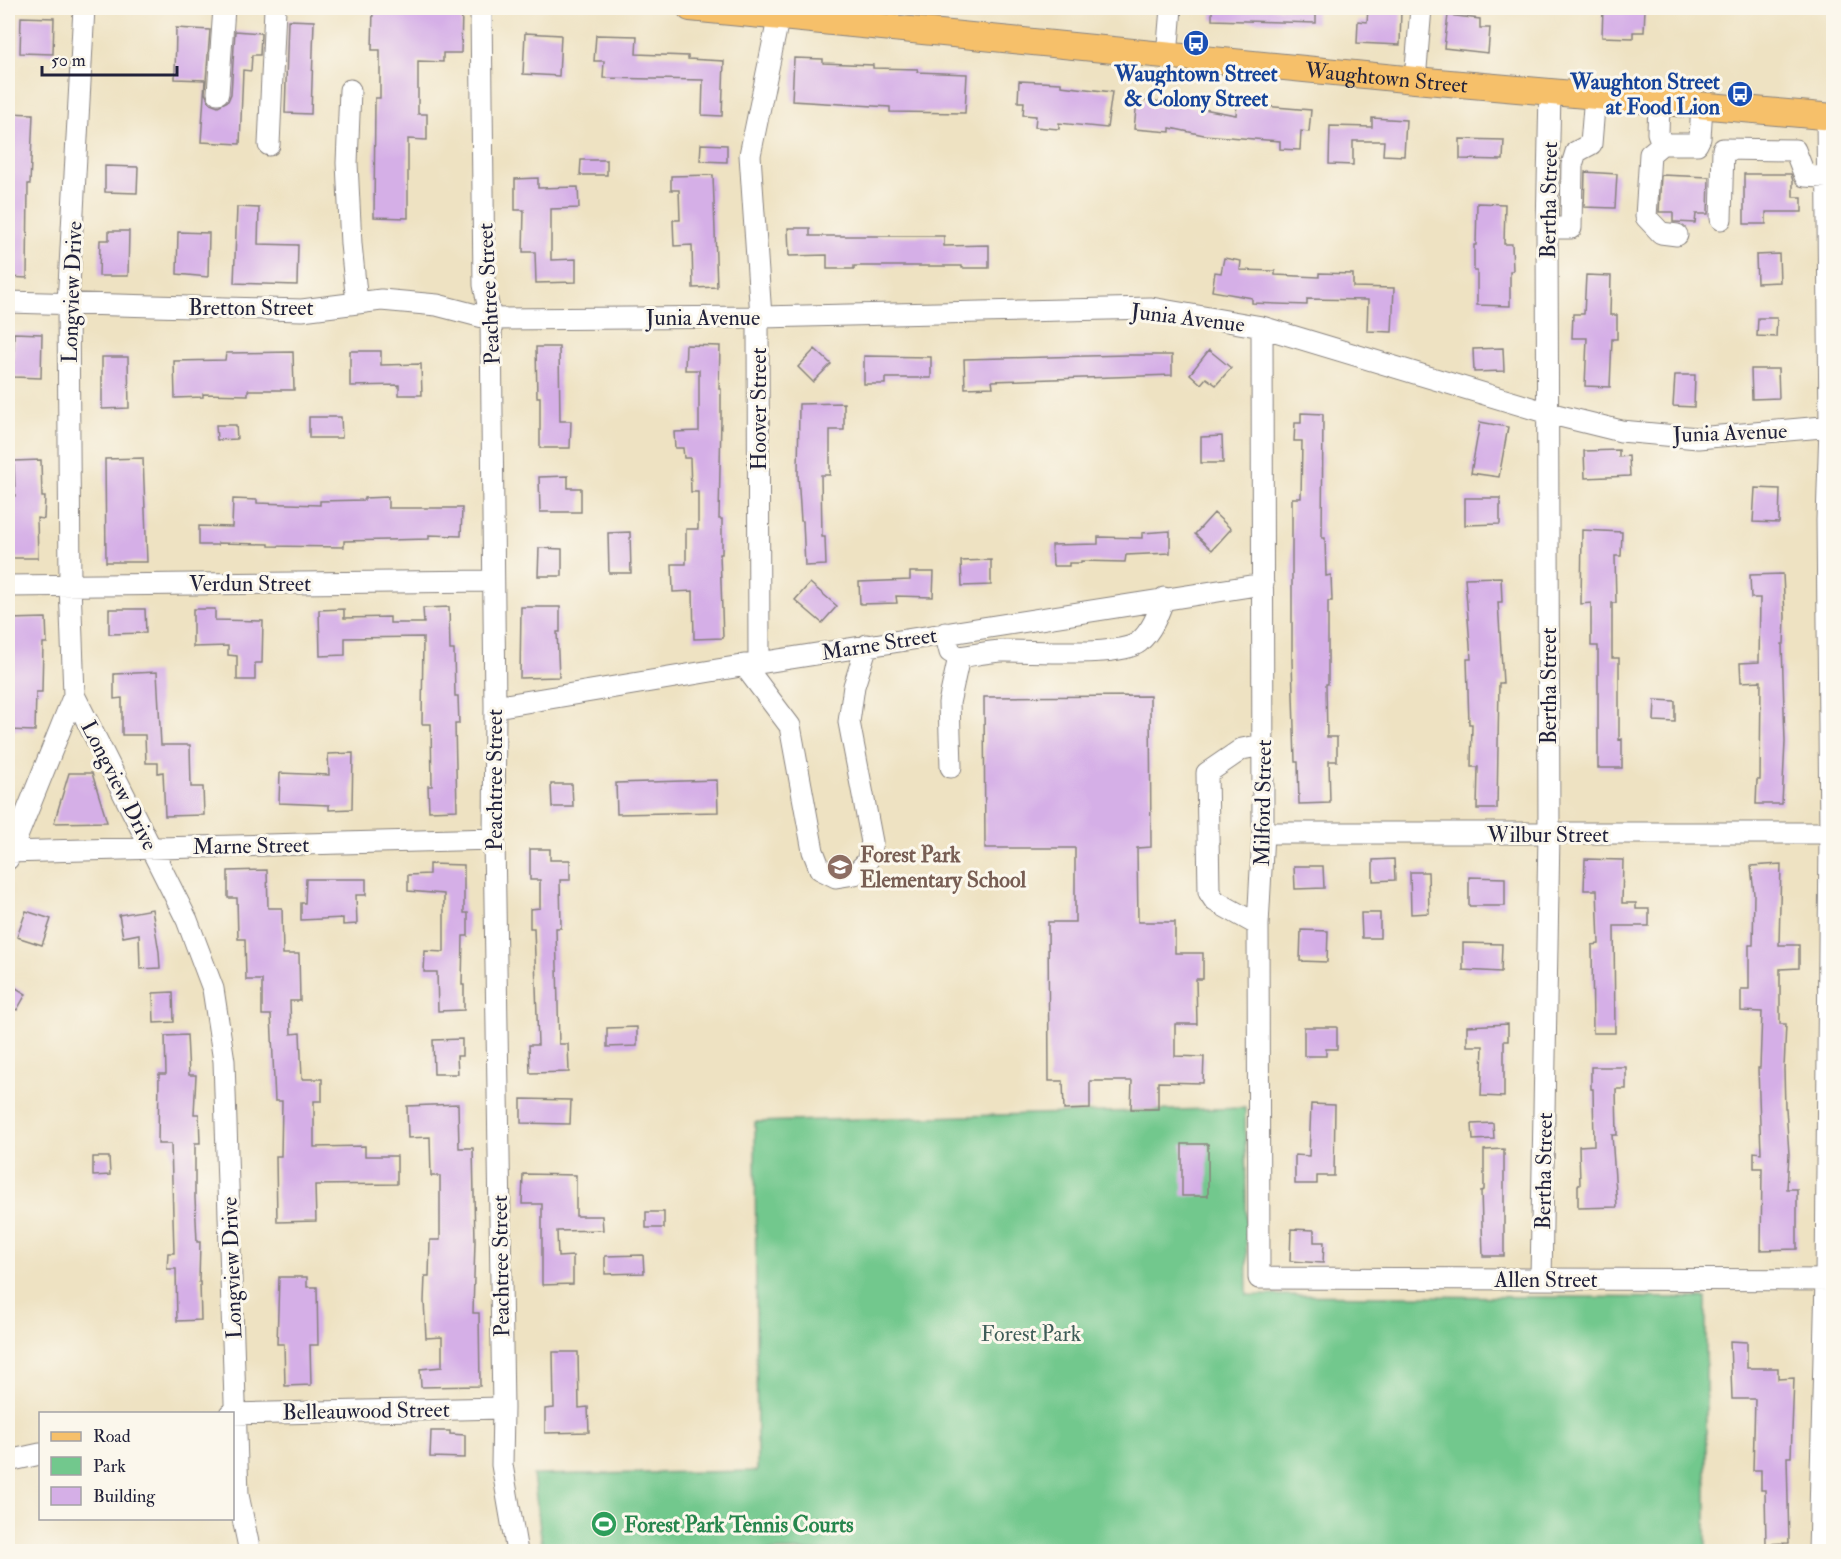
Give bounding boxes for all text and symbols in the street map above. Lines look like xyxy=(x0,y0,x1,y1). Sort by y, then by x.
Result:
bus stop icon: Waughtown Street & Colony Street xyxy=(1181,28,1211,58)
scale bar xyxy=(42,39,177,77)
text: 50 m xyxy=(51,49,86,72)
street label: Waughtown Street xyxy=(1303,56,1469,100)
place label: Waughtown Street & Colony Street xyxy=(1113,60,1278,114)
place label: Waughton Street at Food Lion xyxy=(1569,68,1721,121)
bus stop icon: Waughton Street at Food Lion xyxy=(1725,79,1755,109)
street label: Bertha Street xyxy=(1534,141,1564,259)
street label: Longview Drive xyxy=(56,220,88,364)
street label: Peachtree Street xyxy=(471,222,507,366)
street label: Bretton Street xyxy=(188,294,314,322)
street label: Junia Avenue xyxy=(1128,297,1246,339)
street label: Junia Avenue xyxy=(645,304,760,332)
street label: Hoover Street xyxy=(745,347,773,471)
street label: Junia Avenue xyxy=(1671,417,1788,449)
street label: Verdun Street xyxy=(189,570,311,598)
street label: Marne Street xyxy=(819,621,939,667)
street label: Bertha Street xyxy=(1535,627,1563,745)
street label: Peachtree Street xyxy=(481,709,509,851)
street label: Longview Drive xyxy=(74,716,164,855)
street label: Milford Street xyxy=(1248,739,1278,867)
street label: Wilbur Street xyxy=(1486,821,1609,849)
street label: Marne Street xyxy=(192,831,310,861)
place label: Forest Park Elementary School xyxy=(860,841,1026,895)
school or university icon: Forest Park Elementary School xyxy=(825,852,855,882)
street label: Bertha Street xyxy=(1529,1112,1559,1230)
street label: Peachtree Street xyxy=(486,1195,516,1337)
street label: Longview Drive xyxy=(216,1196,248,1340)
street label: Allen Street xyxy=(1493,1266,1598,1294)
park label: Forest Park xyxy=(981,1320,1082,1348)
street label: Belleauwood Street xyxy=(282,1396,450,1426)
legend xyxy=(39,1412,234,1520)
text: Road xyxy=(93,1425,131,1448)
text: Park xyxy=(93,1455,126,1478)
text: Building xyxy=(93,1485,156,1508)
sports icon: Forest Park Tennis Courts xyxy=(589,1509,619,1539)
place label: Forest Park Tennis Courts xyxy=(624,1511,854,1539)

